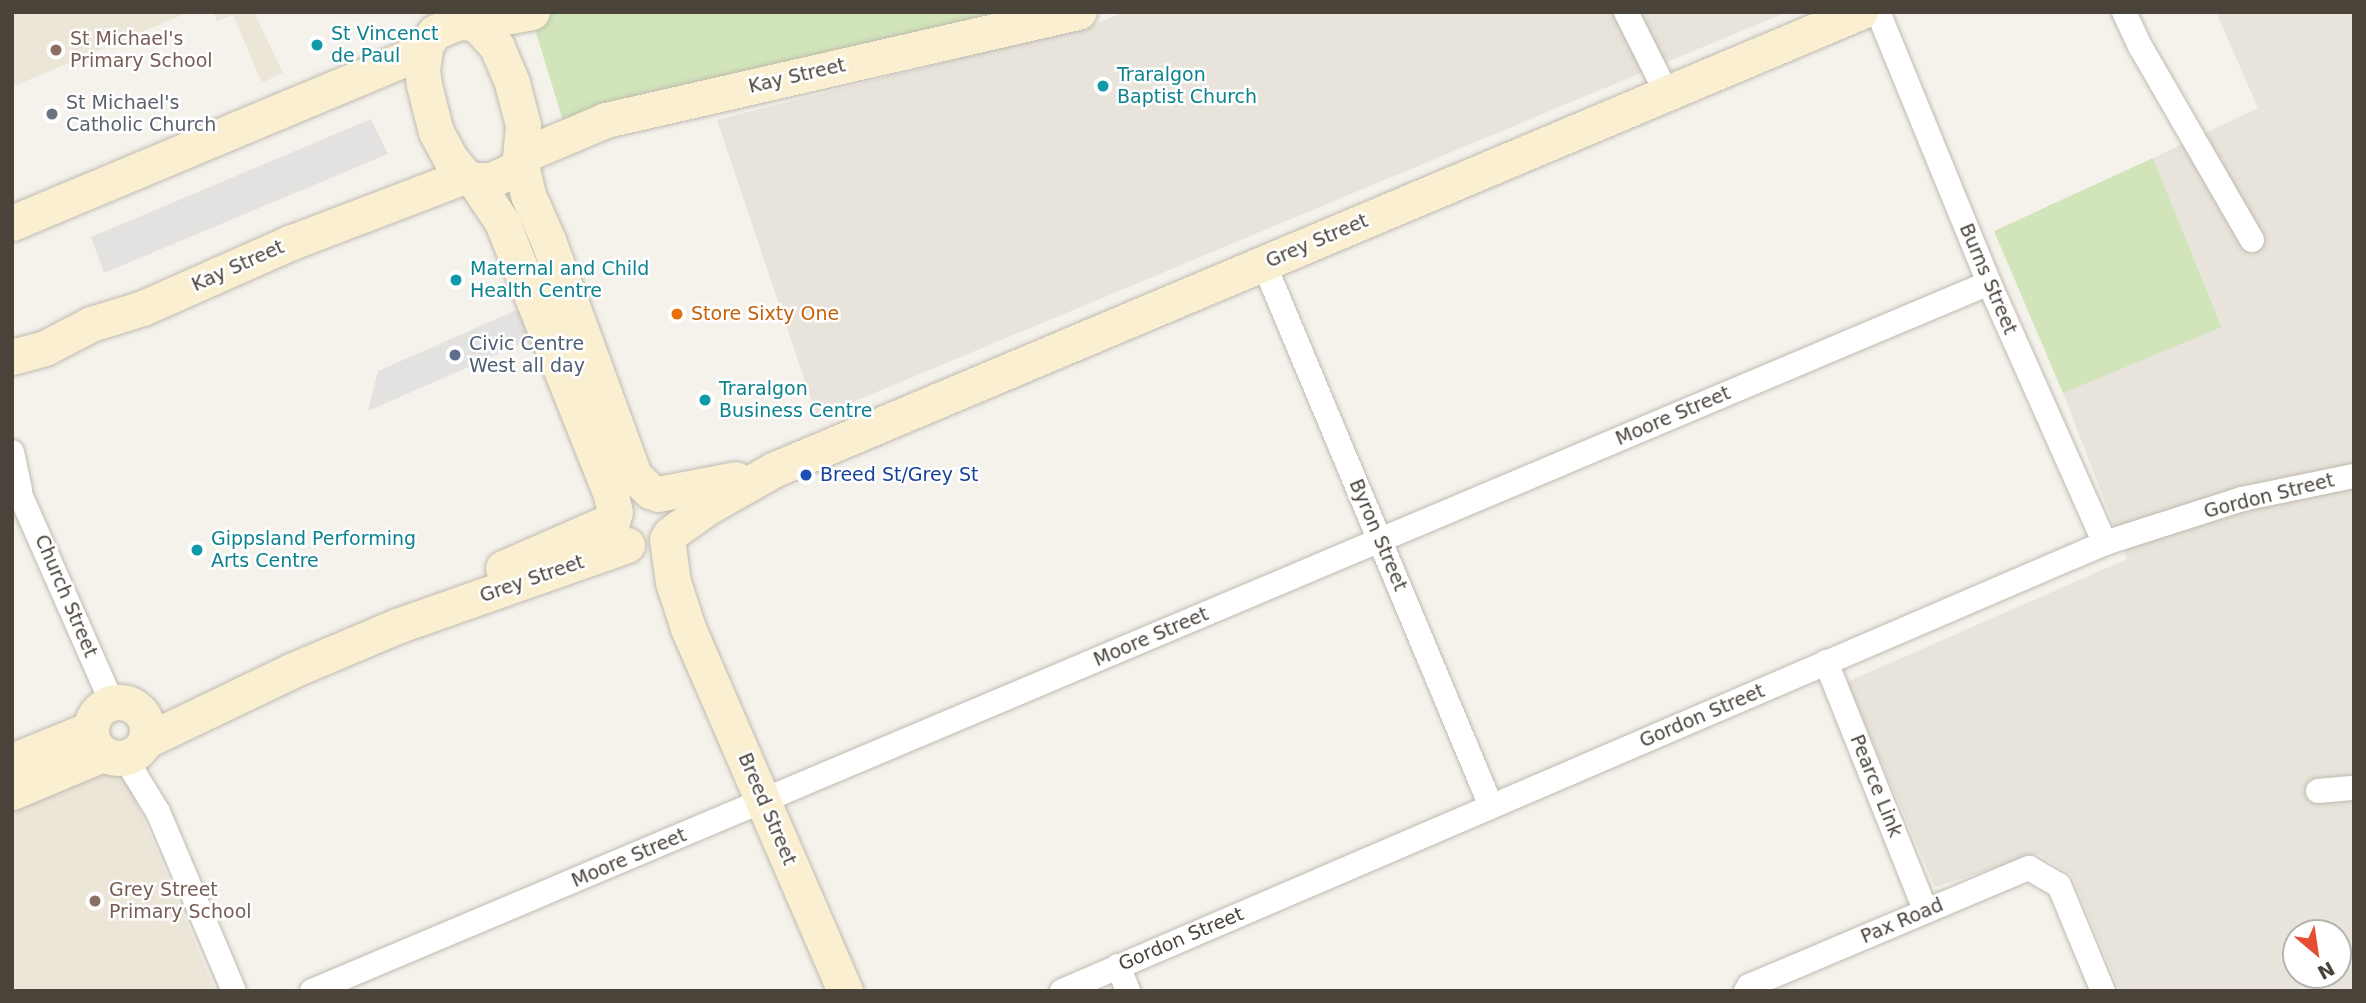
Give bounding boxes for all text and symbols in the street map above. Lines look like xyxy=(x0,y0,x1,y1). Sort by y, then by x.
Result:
place label: St Vincenct de Paul xyxy=(331,23,439,67)
place label: St Michael's Primary School xyxy=(70,28,213,72)
marker: St Vincenct de Paul xyxy=(309,37,325,53)
marker: St Michael's Primary School xyxy=(48,42,64,58)
street label: Kay Street xyxy=(746,54,848,98)
place label: Traralgon Baptist Church xyxy=(1117,64,1257,108)
marker: Traralgon Baptist Church xyxy=(1095,78,1111,94)
place label: St Michael's Catholic Church xyxy=(66,92,216,136)
marker: St Michael's Catholic Church xyxy=(44,106,60,122)
street label: Grey Street xyxy=(1262,209,1372,273)
street label: Burns Street xyxy=(1954,220,2022,338)
street label: Kay Street xyxy=(188,235,288,297)
place label: Maternal and Child Health Centre xyxy=(470,258,649,302)
marker: Maternal and Child Health Centre xyxy=(448,272,464,288)
place label: Store Sixty One xyxy=(691,303,839,325)
marker: Store Sixty One xyxy=(669,306,685,322)
place label: Civic Centre West all day xyxy=(469,333,585,377)
marker: Civic Centre West all day xyxy=(447,347,463,363)
place label: Traralgon Business Centre xyxy=(719,378,872,422)
street label: Moore Street xyxy=(1612,382,1734,450)
marker: Traralgon Business Centre xyxy=(697,392,713,408)
place label: Breed St/Grey St xyxy=(820,464,978,486)
marker: Breed St/Grey St xyxy=(798,467,814,483)
street label: Gordon Street xyxy=(2202,469,2336,523)
street label: Byron Street xyxy=(1344,476,1412,594)
place label: Gippsland Performing Arts Centre xyxy=(211,528,416,572)
street label: Church Street xyxy=(30,531,102,661)
marker: Gippsland Performing Arts Centre xyxy=(189,542,205,558)
street label: Grey Street xyxy=(477,551,587,607)
street label: Moore Street xyxy=(1090,603,1212,671)
street label: Gordon Street xyxy=(1636,679,1768,753)
street label: Pearce Link xyxy=(1845,731,1907,841)
street label: Breed Street xyxy=(733,749,801,869)
street label: Moore Street xyxy=(568,824,690,892)
place label: Grey Street Primary School xyxy=(109,879,252,923)
marker: Grey Street Primary School xyxy=(87,893,103,909)
street label: Pax Road xyxy=(1857,893,1947,949)
street label: Gordon Street xyxy=(1115,902,1247,976)
north arrow xyxy=(2282,919,2352,989)
text: N xyxy=(2314,957,2339,984)

